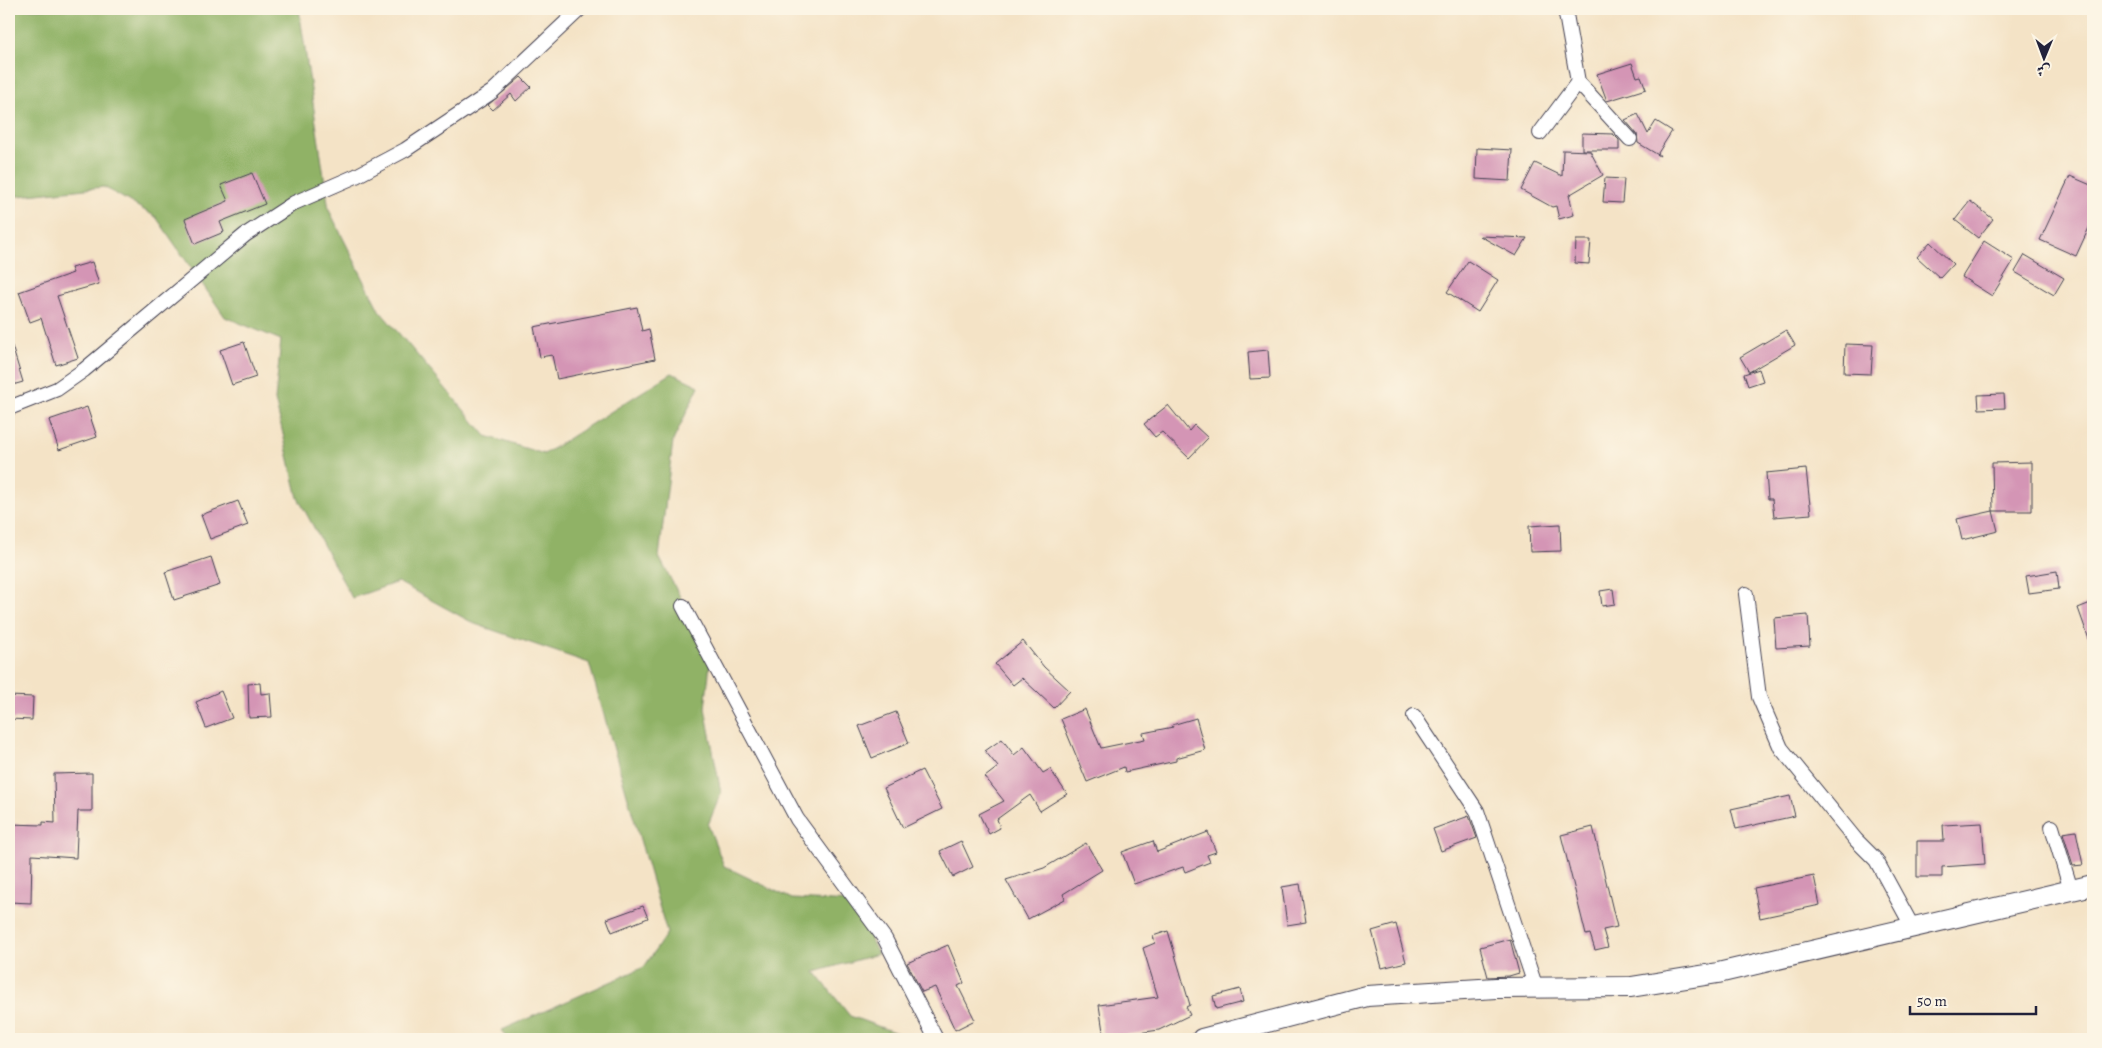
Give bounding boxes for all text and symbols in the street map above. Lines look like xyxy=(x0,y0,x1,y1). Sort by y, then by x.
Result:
north arrow xyxy=(2020,32,2070,82)
text: ش xyxy=(2037,61,2051,80)
scale bar xyxy=(1910,983,2036,1015)
text: 50 m xyxy=(1917,991,1947,1011)

